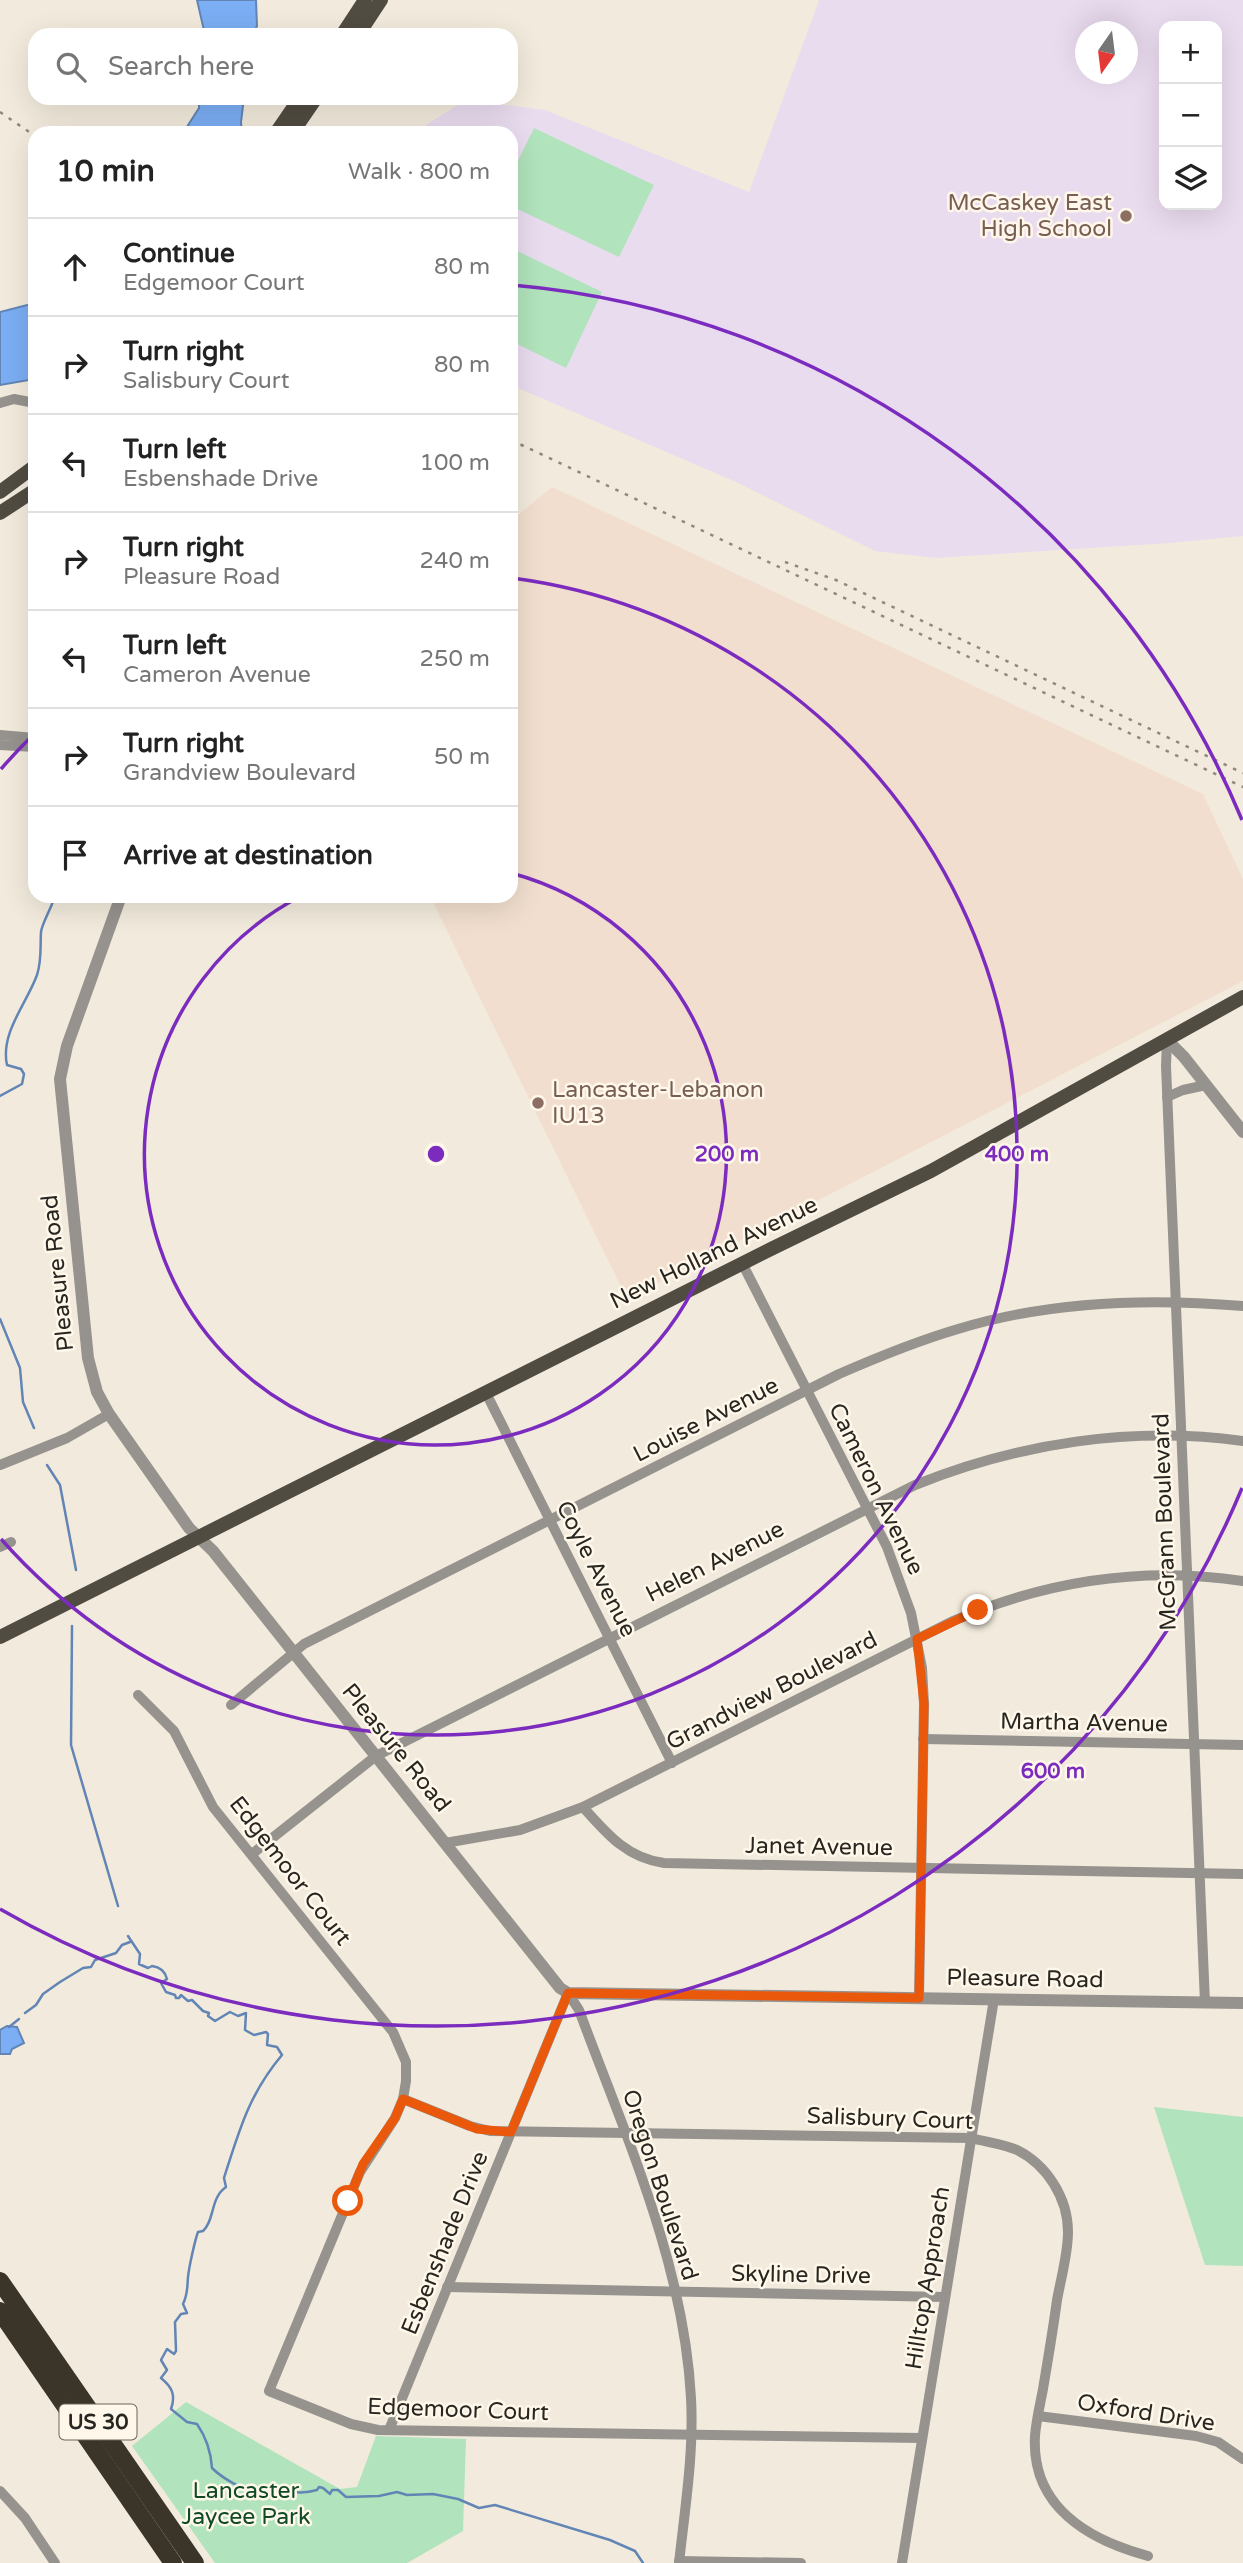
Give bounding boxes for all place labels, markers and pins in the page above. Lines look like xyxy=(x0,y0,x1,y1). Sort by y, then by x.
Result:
place label: McCaskey East High School xyxy=(947,189,1112,243)
marker: McCaskey East High School xyxy=(1118,208,1134,224)
place label: Lancaster-Lebanon IU13 xyxy=(552,1076,764,1130)
marker: Lancaster-Lebanon IU13 xyxy=(530,1095,546,1111)
centre of rings xyxy=(424,1142,448,1166)

